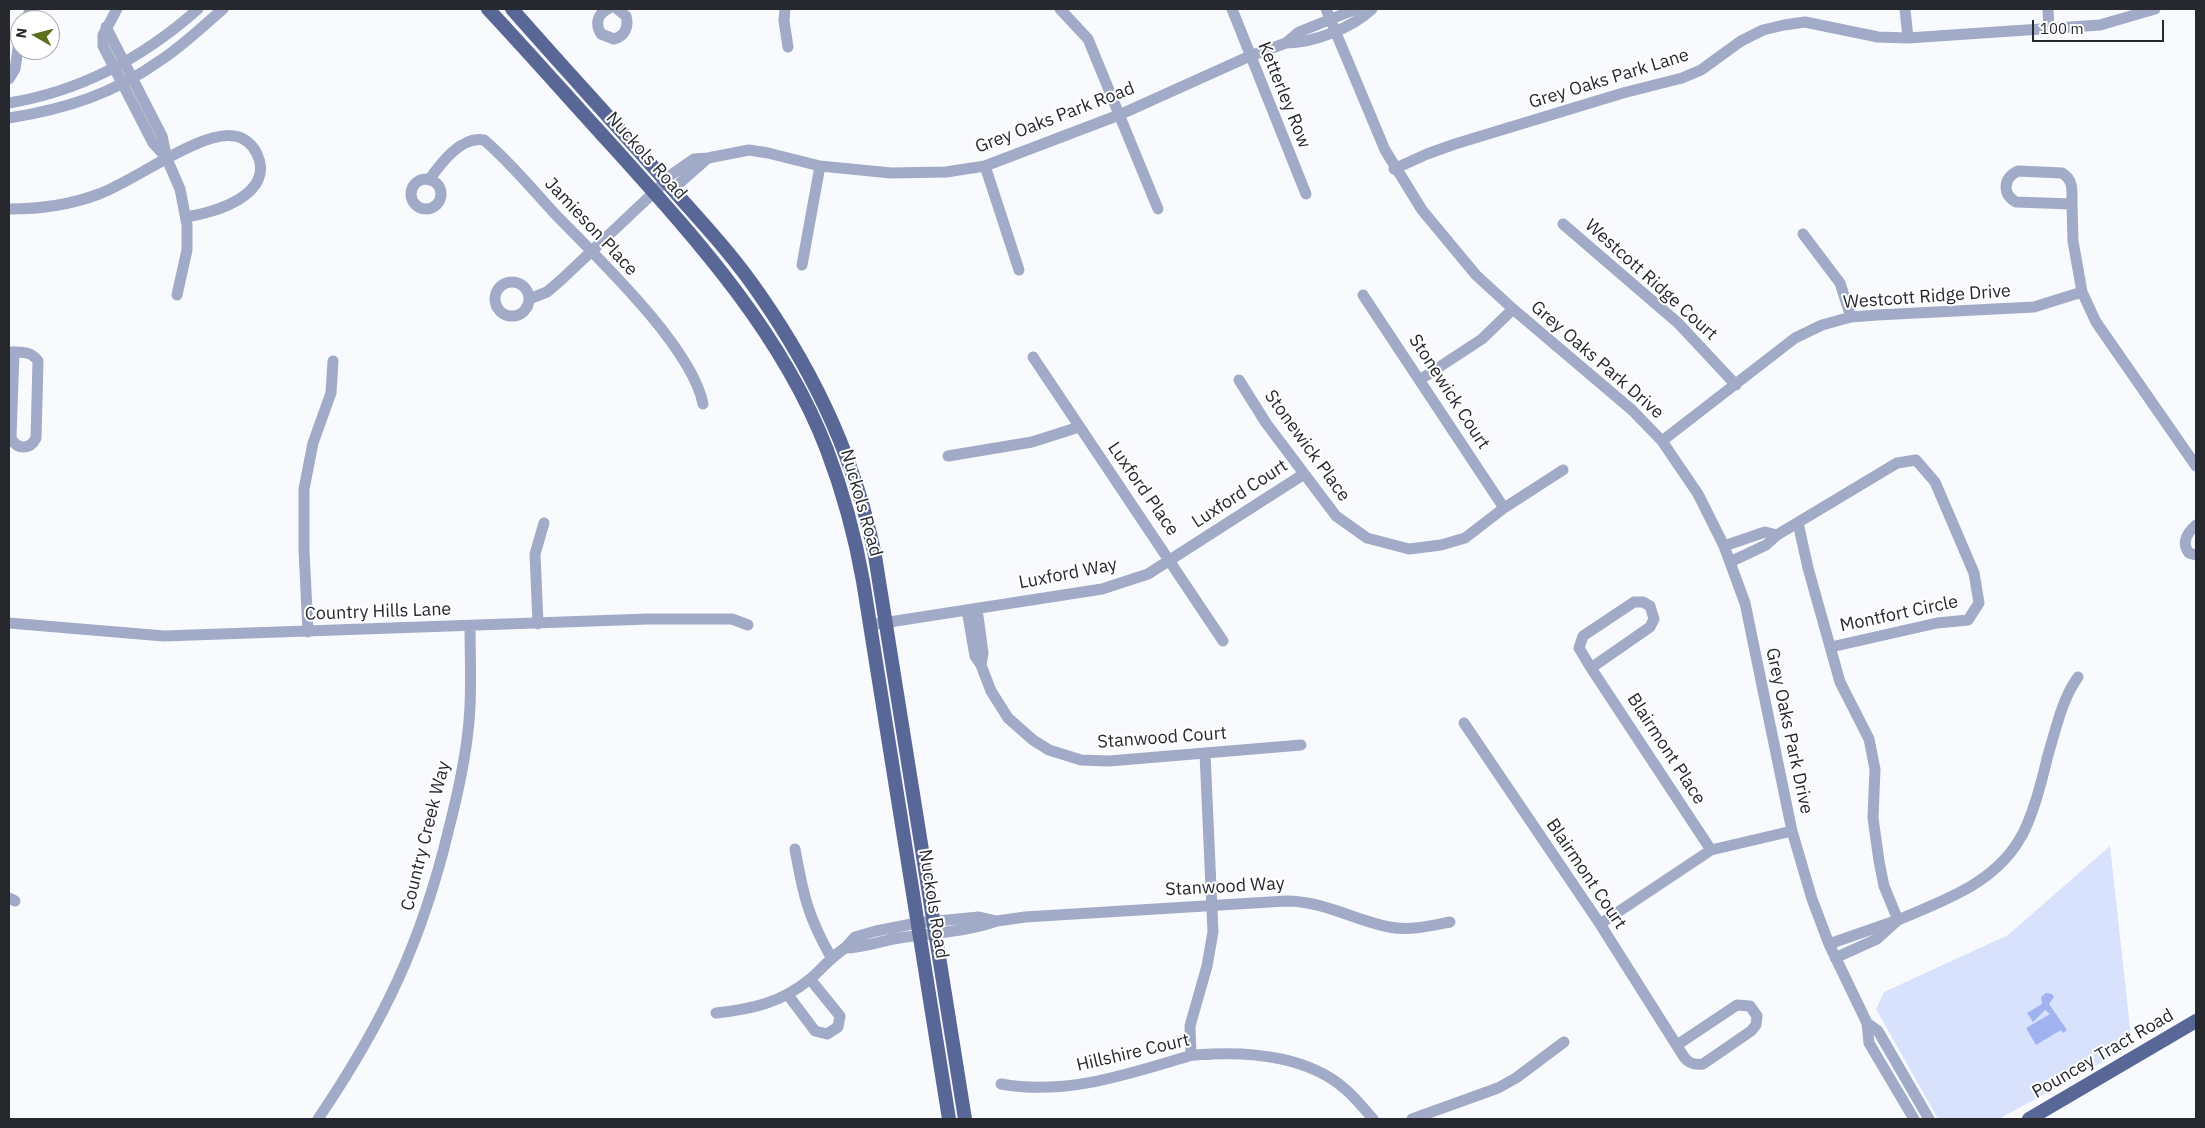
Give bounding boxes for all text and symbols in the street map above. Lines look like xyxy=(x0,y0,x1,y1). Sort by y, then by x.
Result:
north arrow xyxy=(10,10,60,60)
scale bar xyxy=(2035,10,2168,42)
text: 100 m xyxy=(2040,19,2084,38)
text: N xyxy=(12,27,31,39)
street label: Ketterley Row xyxy=(1253,39,1315,151)
street label: Grey Oaks Park Lane xyxy=(1526,44,1692,114)
street label: Grey Oaks Park Road xyxy=(972,78,1138,158)
street label: Nuckols Road xyxy=(601,108,691,204)
street label: Jamieson Place xyxy=(540,173,642,281)
street label: Westcott Ridge Court xyxy=(1580,215,1722,345)
street label: Westcott Ridge Drive xyxy=(1842,280,2012,314)
street label: Grey Oaks Park Drive xyxy=(1526,296,1668,424)
street label: Stonewick Court xyxy=(1404,331,1494,453)
street label: Stonewick Place xyxy=(1259,386,1355,506)
street label: Luxford Place xyxy=(1103,438,1183,540)
street label: Nuckols Road xyxy=(835,447,887,559)
street label: Luxford Court xyxy=(1188,455,1292,533)
street label: Luxford Way xyxy=(1017,554,1119,594)
street label: Montfort Circle xyxy=(1838,591,1960,637)
street label: Country Hills Lane xyxy=(304,599,452,625)
street label: Grey Oaks Park Drive xyxy=(1761,646,1817,816)
street label: Blairmont Place xyxy=(1622,689,1710,809)
street label: Stanwood Court xyxy=(1097,723,1227,753)
street label: Country Creek Way xyxy=(397,759,455,913)
street label: Blairmont Court xyxy=(1541,815,1631,933)
street label: Nuckols Road xyxy=(914,848,952,960)
street label: Stanwood Way xyxy=(1165,873,1285,901)
street label: Pouncey Tract Road xyxy=(2028,1005,2178,1103)
street label: Hillshire Court xyxy=(1074,1029,1192,1077)

